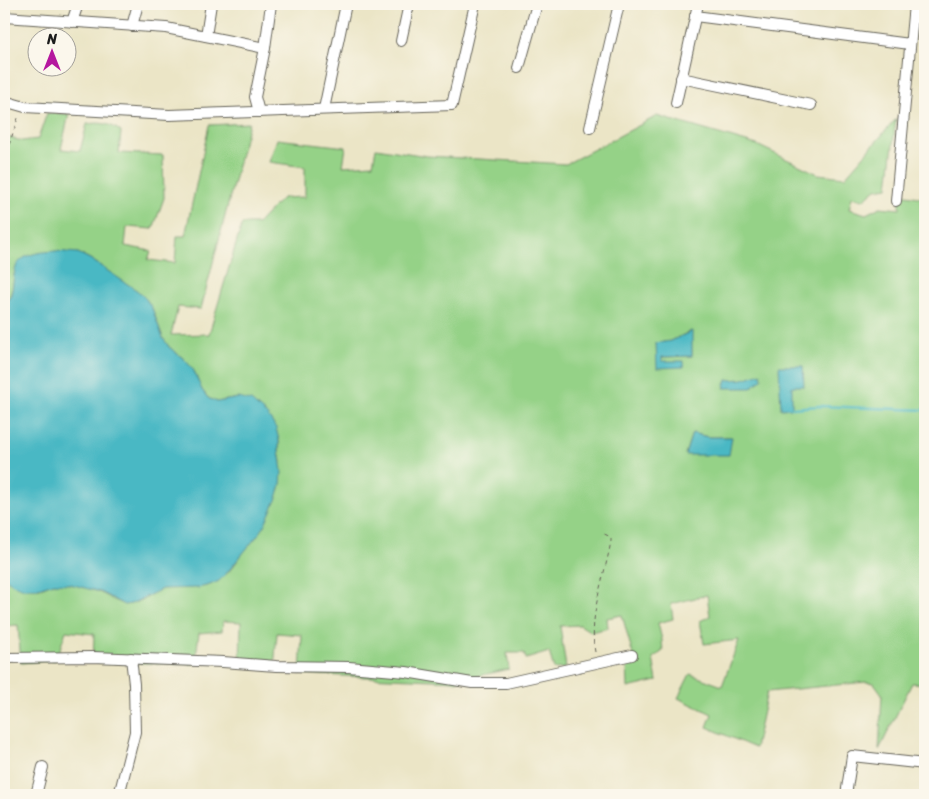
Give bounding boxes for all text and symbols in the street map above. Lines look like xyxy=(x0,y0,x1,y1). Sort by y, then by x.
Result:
text: N xyxy=(46,27,57,52)
north arrow xyxy=(28,28,78,78)

